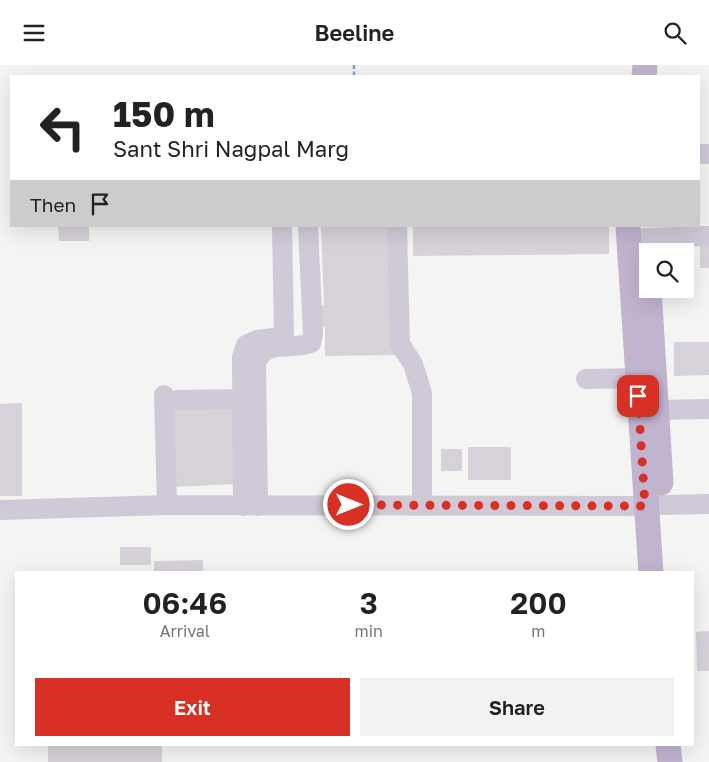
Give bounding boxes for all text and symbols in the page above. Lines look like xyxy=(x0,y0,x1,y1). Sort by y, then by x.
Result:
icon: menu xyxy=(20,19,48,47)
text: Beeline xyxy=(315,19,394,46)
icon: search xyxy=(661,19,689,47)
text: 150 m xyxy=(113,93,215,135)
icon: left xyxy=(30,95,95,160)
text: Sant Shri Nagpal Marg xyxy=(113,135,349,162)
icon: arrive xyxy=(86,190,114,218)
text: Then xyxy=(30,193,76,216)
map controls xyxy=(639,243,694,298)
button: search xyxy=(639,243,694,298)
pin xyxy=(617,375,659,417)
icon: arrive xyxy=(624,382,652,410)
position arrow xyxy=(322,478,374,530)
text: 06:46 xyxy=(142,585,227,621)
text: 3 xyxy=(360,585,378,621)
text: 200 xyxy=(510,585,567,621)
text: Arrival xyxy=(160,621,210,641)
text: min xyxy=(355,621,383,641)
text: m xyxy=(531,621,546,641)
button: Exit xyxy=(35,678,350,736)
button: Share xyxy=(360,678,674,736)

